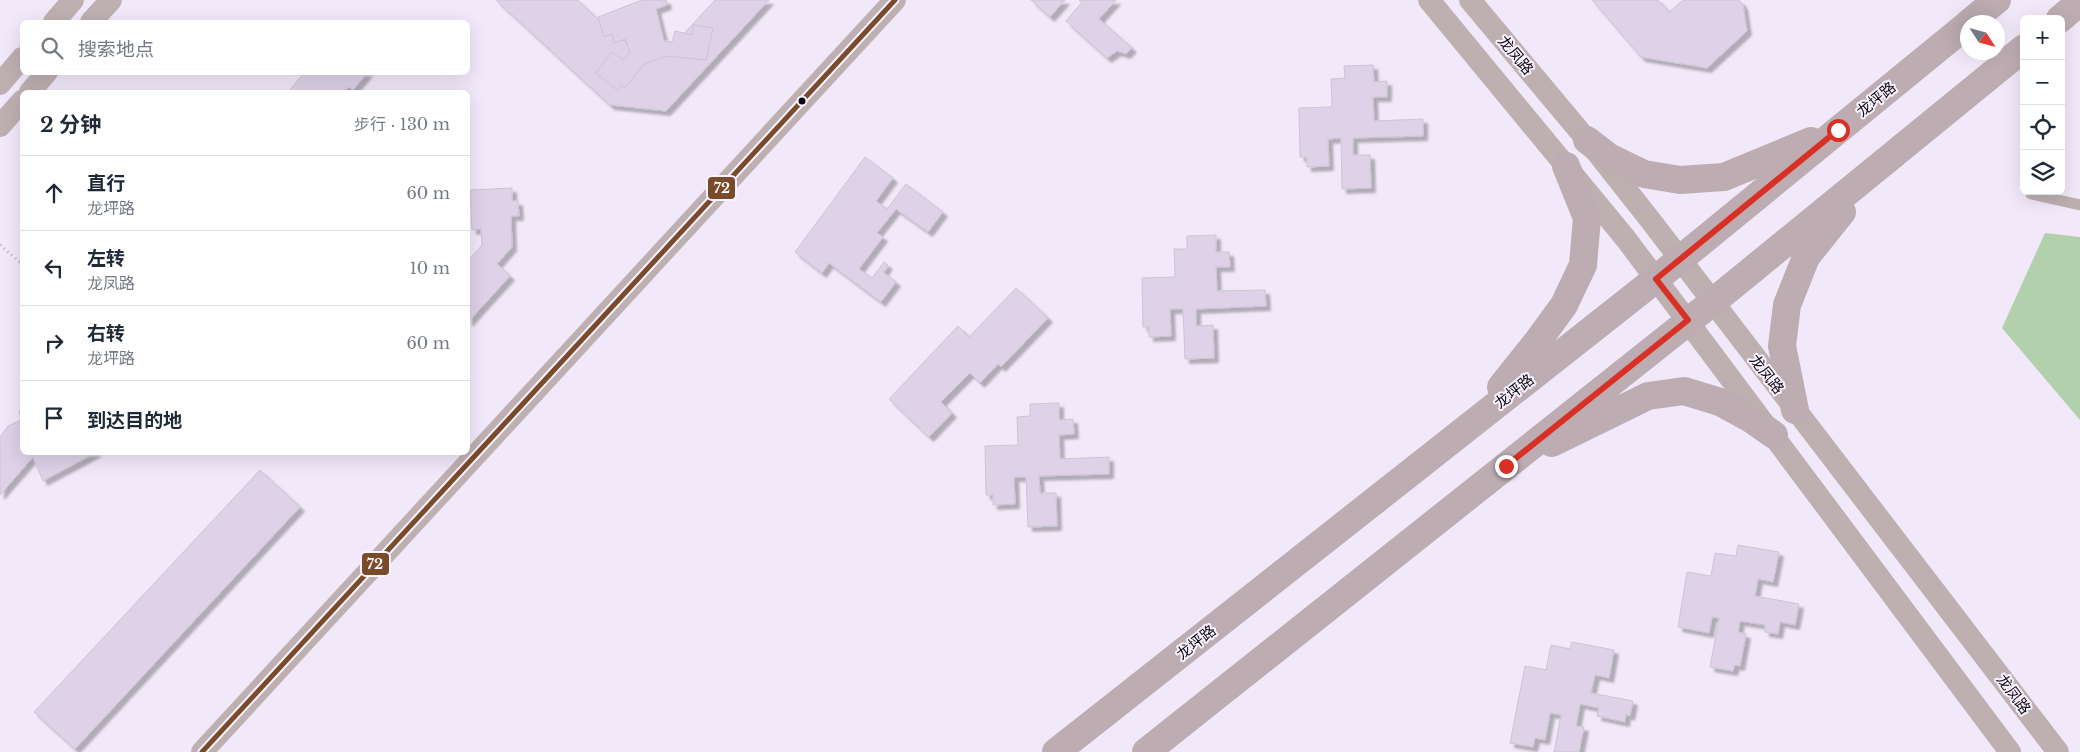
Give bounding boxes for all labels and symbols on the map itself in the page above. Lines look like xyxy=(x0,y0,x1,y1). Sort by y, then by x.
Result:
north arrow xyxy=(1960,15,2005,60)
street label: 龙凤路 xyxy=(1494,32,1538,78)
street label: 龙坪路 xyxy=(1853,77,1899,121)
unlabelled marker xyxy=(797,96,807,106)
route start xyxy=(1827,119,1850,142)
line badge: 72 xyxy=(707,176,736,200)
text: 72 xyxy=(714,179,730,197)
street label: 龙凤路 xyxy=(1746,350,1788,398)
street label: 龙坪路 xyxy=(1490,370,1538,412)
route end xyxy=(1495,455,1518,478)
line badge: 72 xyxy=(361,552,390,576)
text: 72 xyxy=(367,555,383,573)
street label: 龙坪路 xyxy=(1172,621,1220,663)
street label: 龙凤路 xyxy=(1993,670,2035,718)

